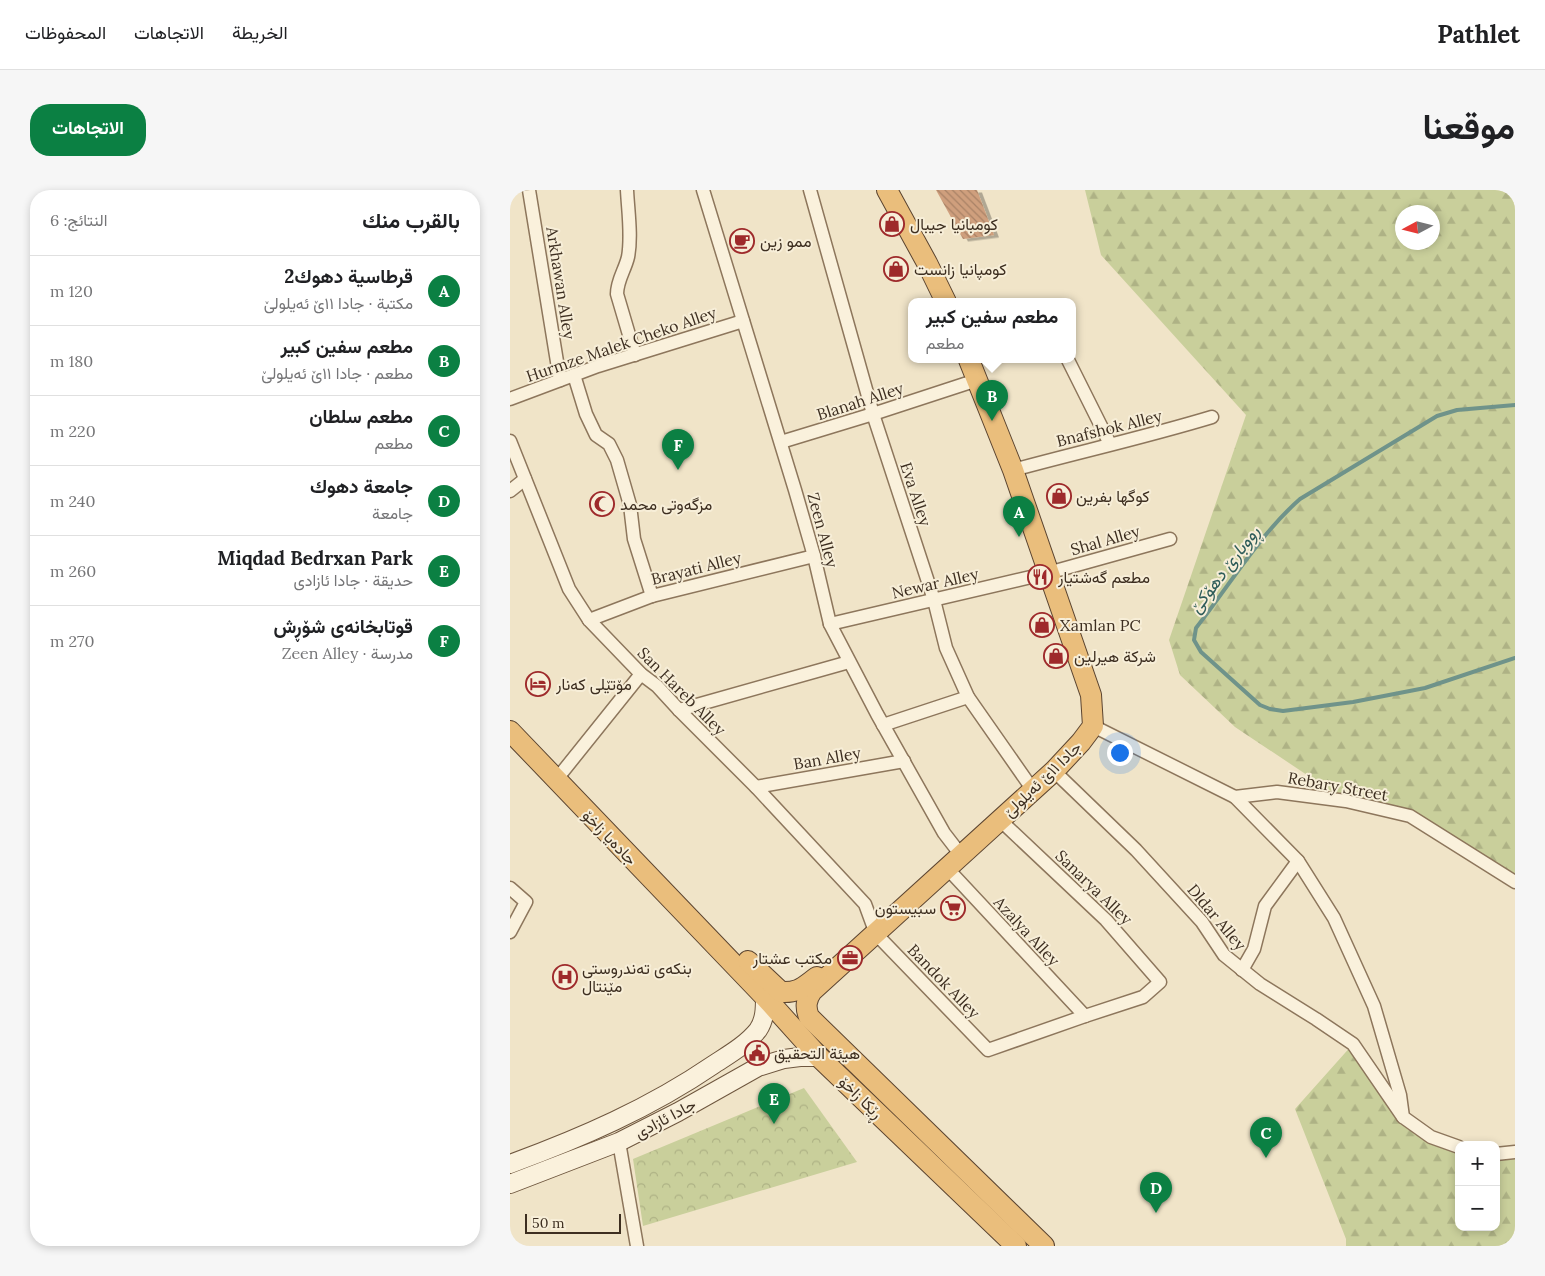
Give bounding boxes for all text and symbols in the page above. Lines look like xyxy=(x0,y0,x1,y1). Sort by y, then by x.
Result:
text: Pathlet xyxy=(1437,19,1520,50)
text: المحفوظات xyxy=(25,21,106,44)
text: الاتجاهات xyxy=(134,21,204,44)
text: الخريطة xyxy=(232,21,288,44)
button: الاتجاهات xyxy=(30,104,146,156)
text: موقعنا xyxy=(1422,104,1515,149)
north arrow xyxy=(1395,205,1440,250)
text: بالقرب منك xyxy=(362,207,460,234)
text: النتائج: 6 xyxy=(50,210,107,230)
shop icon: كومبانيا جيبال xyxy=(879,211,905,237)
place label: كومبانيا جيبال xyxy=(910,214,998,235)
street label: Arkhawan Alley xyxy=(542,224,580,341)
cafe icon: ممو زين xyxy=(729,228,755,254)
place label: ممو زين xyxy=(760,231,812,252)
shop icon: كومپانيا زانست xyxy=(883,256,909,282)
place label: كومپانيا زانست xyxy=(914,259,1007,281)
text: قرطاسية دهوك2 xyxy=(284,264,413,288)
text: 120 m xyxy=(50,281,93,301)
text: A xyxy=(439,281,449,301)
text: مكتبة · جادا ١١ێ ئه‌یلولێ xyxy=(264,293,413,313)
popup xyxy=(908,298,1076,363)
street label: Hurmze Malek Cheko Alley xyxy=(523,302,719,386)
text: مطعم سفين كبير xyxy=(926,304,1058,328)
text: مطعم xyxy=(926,333,964,353)
text: مطعم سفين كبير xyxy=(280,334,413,358)
text: 180 m xyxy=(50,351,93,371)
text: B xyxy=(439,351,449,371)
text: مطعم · جادا ١١ێ ئه‌یلولێ xyxy=(261,363,413,383)
street label: Blanah Alley xyxy=(814,377,906,424)
pin: B xyxy=(976,380,1008,421)
text: مطعم سلطان xyxy=(309,404,413,428)
street label: Bnafshok Alley xyxy=(1054,405,1164,451)
text: 220 m xyxy=(50,421,96,441)
text: C xyxy=(439,421,450,441)
pin: F xyxy=(662,429,694,470)
text: مطعم xyxy=(374,433,413,453)
street label: Eva Alley xyxy=(896,460,936,529)
text: جامعة دهوك xyxy=(310,474,413,498)
shop icon: كوگها بفرين xyxy=(1046,483,1072,509)
place label: كوگها بفرين xyxy=(1076,486,1150,507)
street label: Zeen Alley xyxy=(803,490,843,570)
text: 240 m xyxy=(50,491,95,511)
text: D xyxy=(438,491,450,511)
mosque icon: مزگەوتی محمد xyxy=(589,491,615,517)
place label: مزگەوتی محمد xyxy=(620,494,712,515)
pin: A xyxy=(1003,496,1035,537)
text: جامعة xyxy=(372,503,413,523)
street label: Shal Alley xyxy=(1068,520,1143,559)
water label: ڕووبارێ دهۆكێ xyxy=(1183,520,1268,620)
text: Miqdad Bedrxan Park xyxy=(217,546,413,570)
street label: Brayati Alley xyxy=(649,547,744,589)
text: 260 m xyxy=(50,561,96,581)
text: E xyxy=(439,561,449,581)
street label: Newar Alley xyxy=(890,563,981,603)
restaurant icon: مطعم گەشتیار xyxy=(1027,564,1053,590)
place label: مطعم گەشتیار xyxy=(1057,567,1150,588)
text: حديقة · جادا ئازادی xyxy=(294,570,413,590)
shop icon: Xamlan PC xyxy=(1029,612,1055,638)
text: قوتابخانەی شۆڕش xyxy=(273,614,413,638)
place label: Xamlan PC xyxy=(1060,615,1141,635)
text: 270 m xyxy=(50,631,94,651)
text: F xyxy=(439,631,449,651)
text: مدرسة · Zeen Alley xyxy=(282,643,413,663)
street label: San Hareb Alley xyxy=(634,643,731,740)
shop icon: شركة هيرلين xyxy=(1043,643,1069,669)
place label: شركة هيرلين xyxy=(1074,646,1156,667)
hotel icon: مۆتێلی کەنار xyxy=(525,671,551,697)
place label: مۆتێلی کەنار xyxy=(555,674,632,695)
street label: جادا ١١ێ ئه‌یلولێ xyxy=(999,737,1086,822)
your location xyxy=(1107,740,1133,766)
street label: Ban Alley xyxy=(792,742,863,774)
street label: Rebary Street xyxy=(1286,767,1390,805)
street label: جادەیا زاخۆ xyxy=(578,805,641,870)
street label: Sanarya Alley xyxy=(1051,845,1137,929)
street label: Dldar Alley xyxy=(1183,880,1251,955)
street label: Azalya Alley xyxy=(989,891,1065,970)
supermarket icon: سبيستون xyxy=(940,895,966,921)
place label: سبيستون xyxy=(875,898,936,919)
street label: Bandok Alley xyxy=(904,940,985,1023)
office icon: مكتب عشتار xyxy=(837,945,863,971)
place label: مكتب عشتار xyxy=(752,948,832,969)
place label: بنکەی تەندروستی مێنتال xyxy=(582,958,692,996)
hospital icon: بنکەی تەندروستی مێنتال xyxy=(552,964,578,990)
public building icon: هيئة التحقيق xyxy=(744,1040,770,1066)
place label: هيئة التحقيق xyxy=(774,1043,860,1064)
street label: ڕێکا زاخۆ xyxy=(833,1071,887,1125)
pin: E xyxy=(758,1083,790,1124)
street label: جادا ئازادی xyxy=(631,1093,700,1143)
pin: C xyxy=(1250,1117,1282,1158)
map controls xyxy=(1455,1141,1500,1231)
button: + xyxy=(1455,1141,1500,1186)
pin: D xyxy=(1140,1172,1172,1213)
button: − xyxy=(1455,1186,1500,1231)
scale bar xyxy=(525,1211,621,1234)
text: 50 m xyxy=(532,1214,565,1232)

